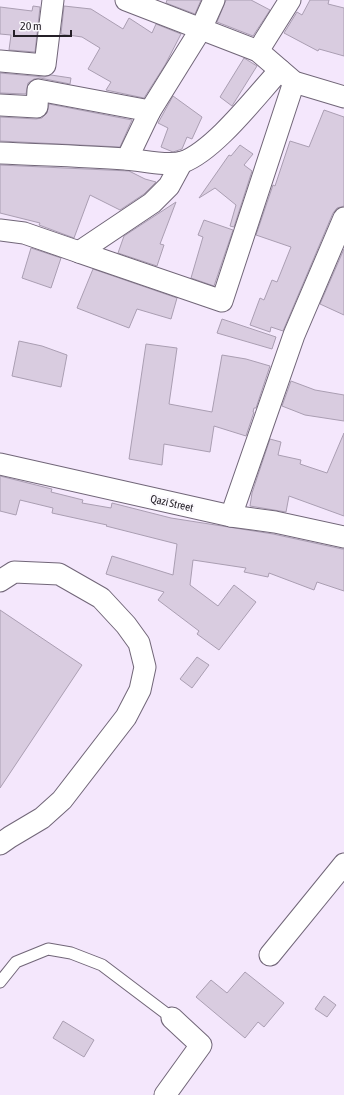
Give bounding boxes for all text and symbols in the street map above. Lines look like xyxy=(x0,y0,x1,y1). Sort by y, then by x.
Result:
scale bar xyxy=(14,12,71,38)
text: 20 m xyxy=(20,19,42,33)
street label: Qazi Street xyxy=(149,492,195,514)

